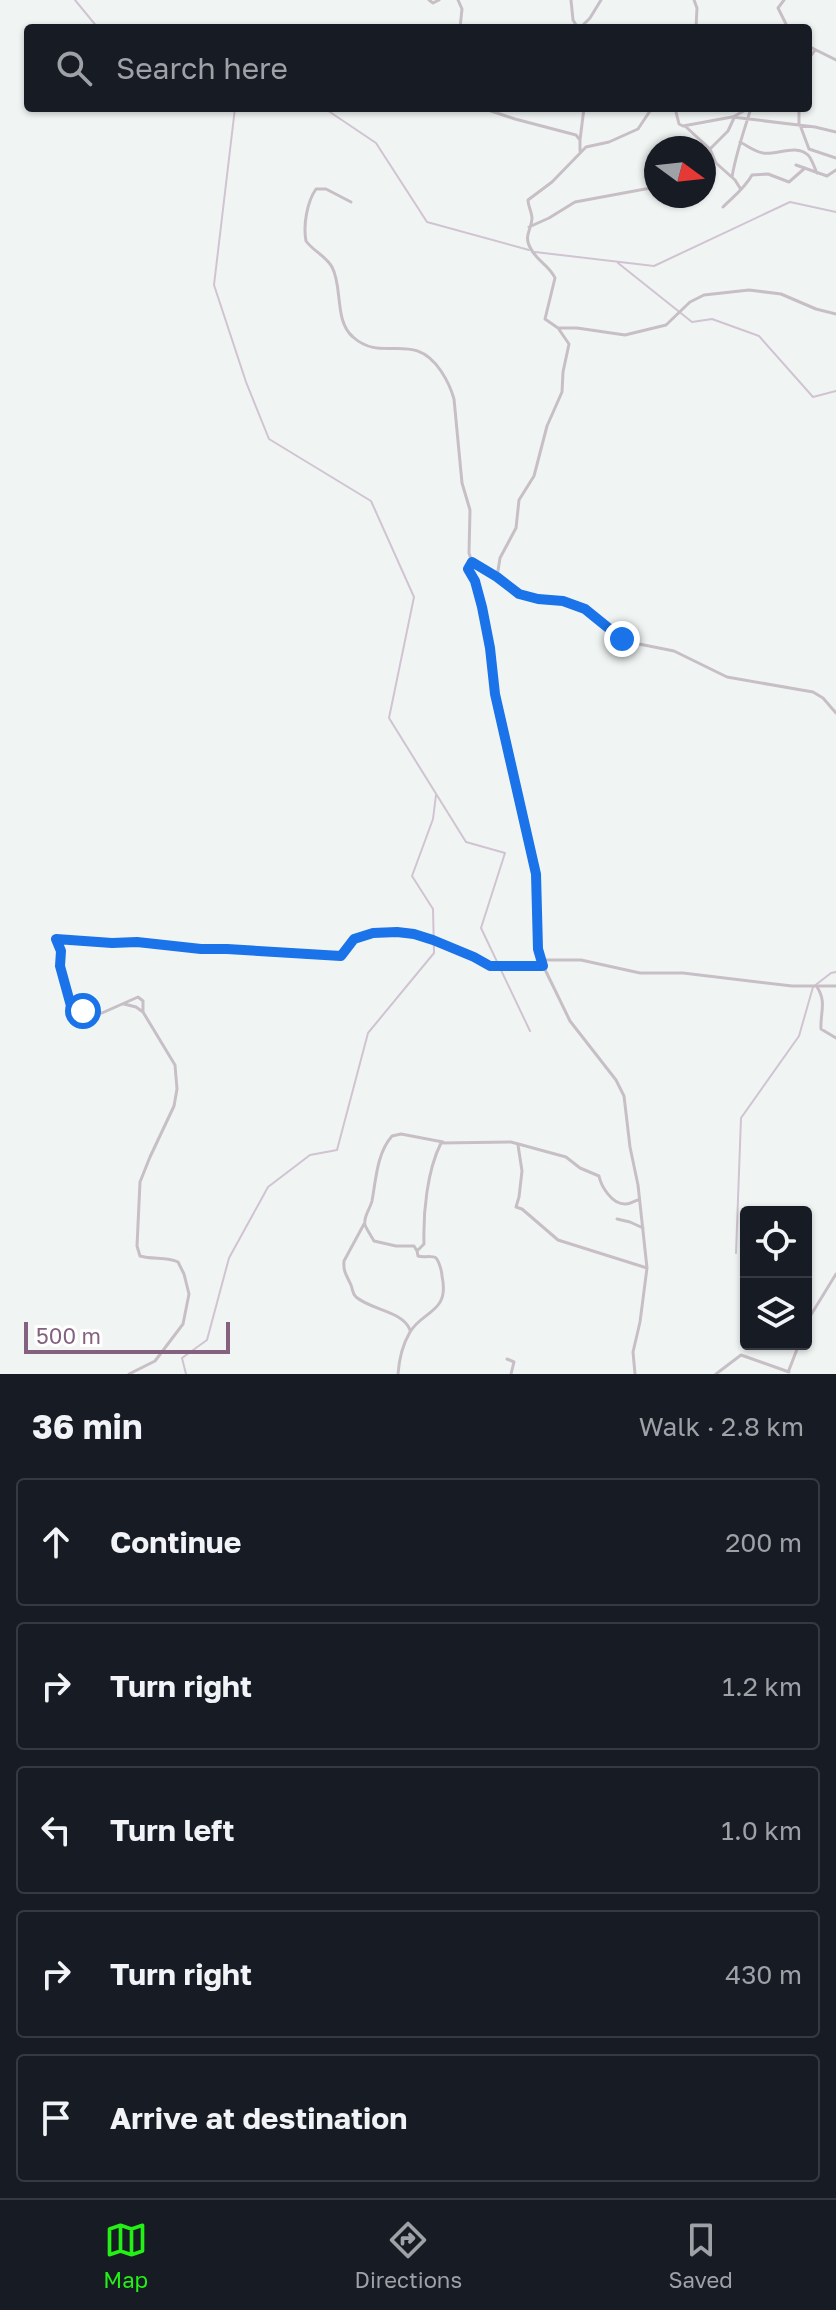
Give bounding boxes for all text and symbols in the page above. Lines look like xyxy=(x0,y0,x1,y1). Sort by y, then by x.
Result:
search box xyxy=(24,24,812,112)
icon: search xyxy=(52,46,96,90)
text: Search here xyxy=(116,50,288,86)
north arrow xyxy=(644,136,716,208)
route end xyxy=(604,621,640,657)
route start xyxy=(65,993,101,1029)
map controls xyxy=(740,1206,812,1350)
button: locate xyxy=(740,1206,812,1278)
button: layers xyxy=(740,1278,812,1350)
scale bar xyxy=(24,1318,230,1354)
text: 500 m xyxy=(36,1322,101,1349)
text: 36 min xyxy=(32,1406,142,1446)
text: Walk · 2.8 km xyxy=(639,1411,804,1442)
icon: ahead xyxy=(34,1520,78,1564)
text: Continue xyxy=(110,1524,241,1560)
text: 200 m xyxy=(725,1527,802,1558)
icon: right xyxy=(34,1664,78,1708)
text: Turn right xyxy=(110,1668,252,1704)
text: 1.2 km xyxy=(722,1671,802,1702)
icon: left xyxy=(34,1808,78,1852)
text: Turn left xyxy=(110,1812,235,1848)
text: 1.0 km xyxy=(721,1815,802,1846)
icon: right xyxy=(34,1952,78,1996)
text: Turn right xyxy=(110,1956,252,1992)
text: 430 m xyxy=(725,1959,802,1990)
icon: arrive xyxy=(34,2096,78,2140)
text: Arrive at destination xyxy=(110,2100,407,2136)
tab: Map xyxy=(103,2218,148,2293)
tab: Directions xyxy=(355,2218,462,2293)
tab: Saved xyxy=(669,2218,733,2293)

